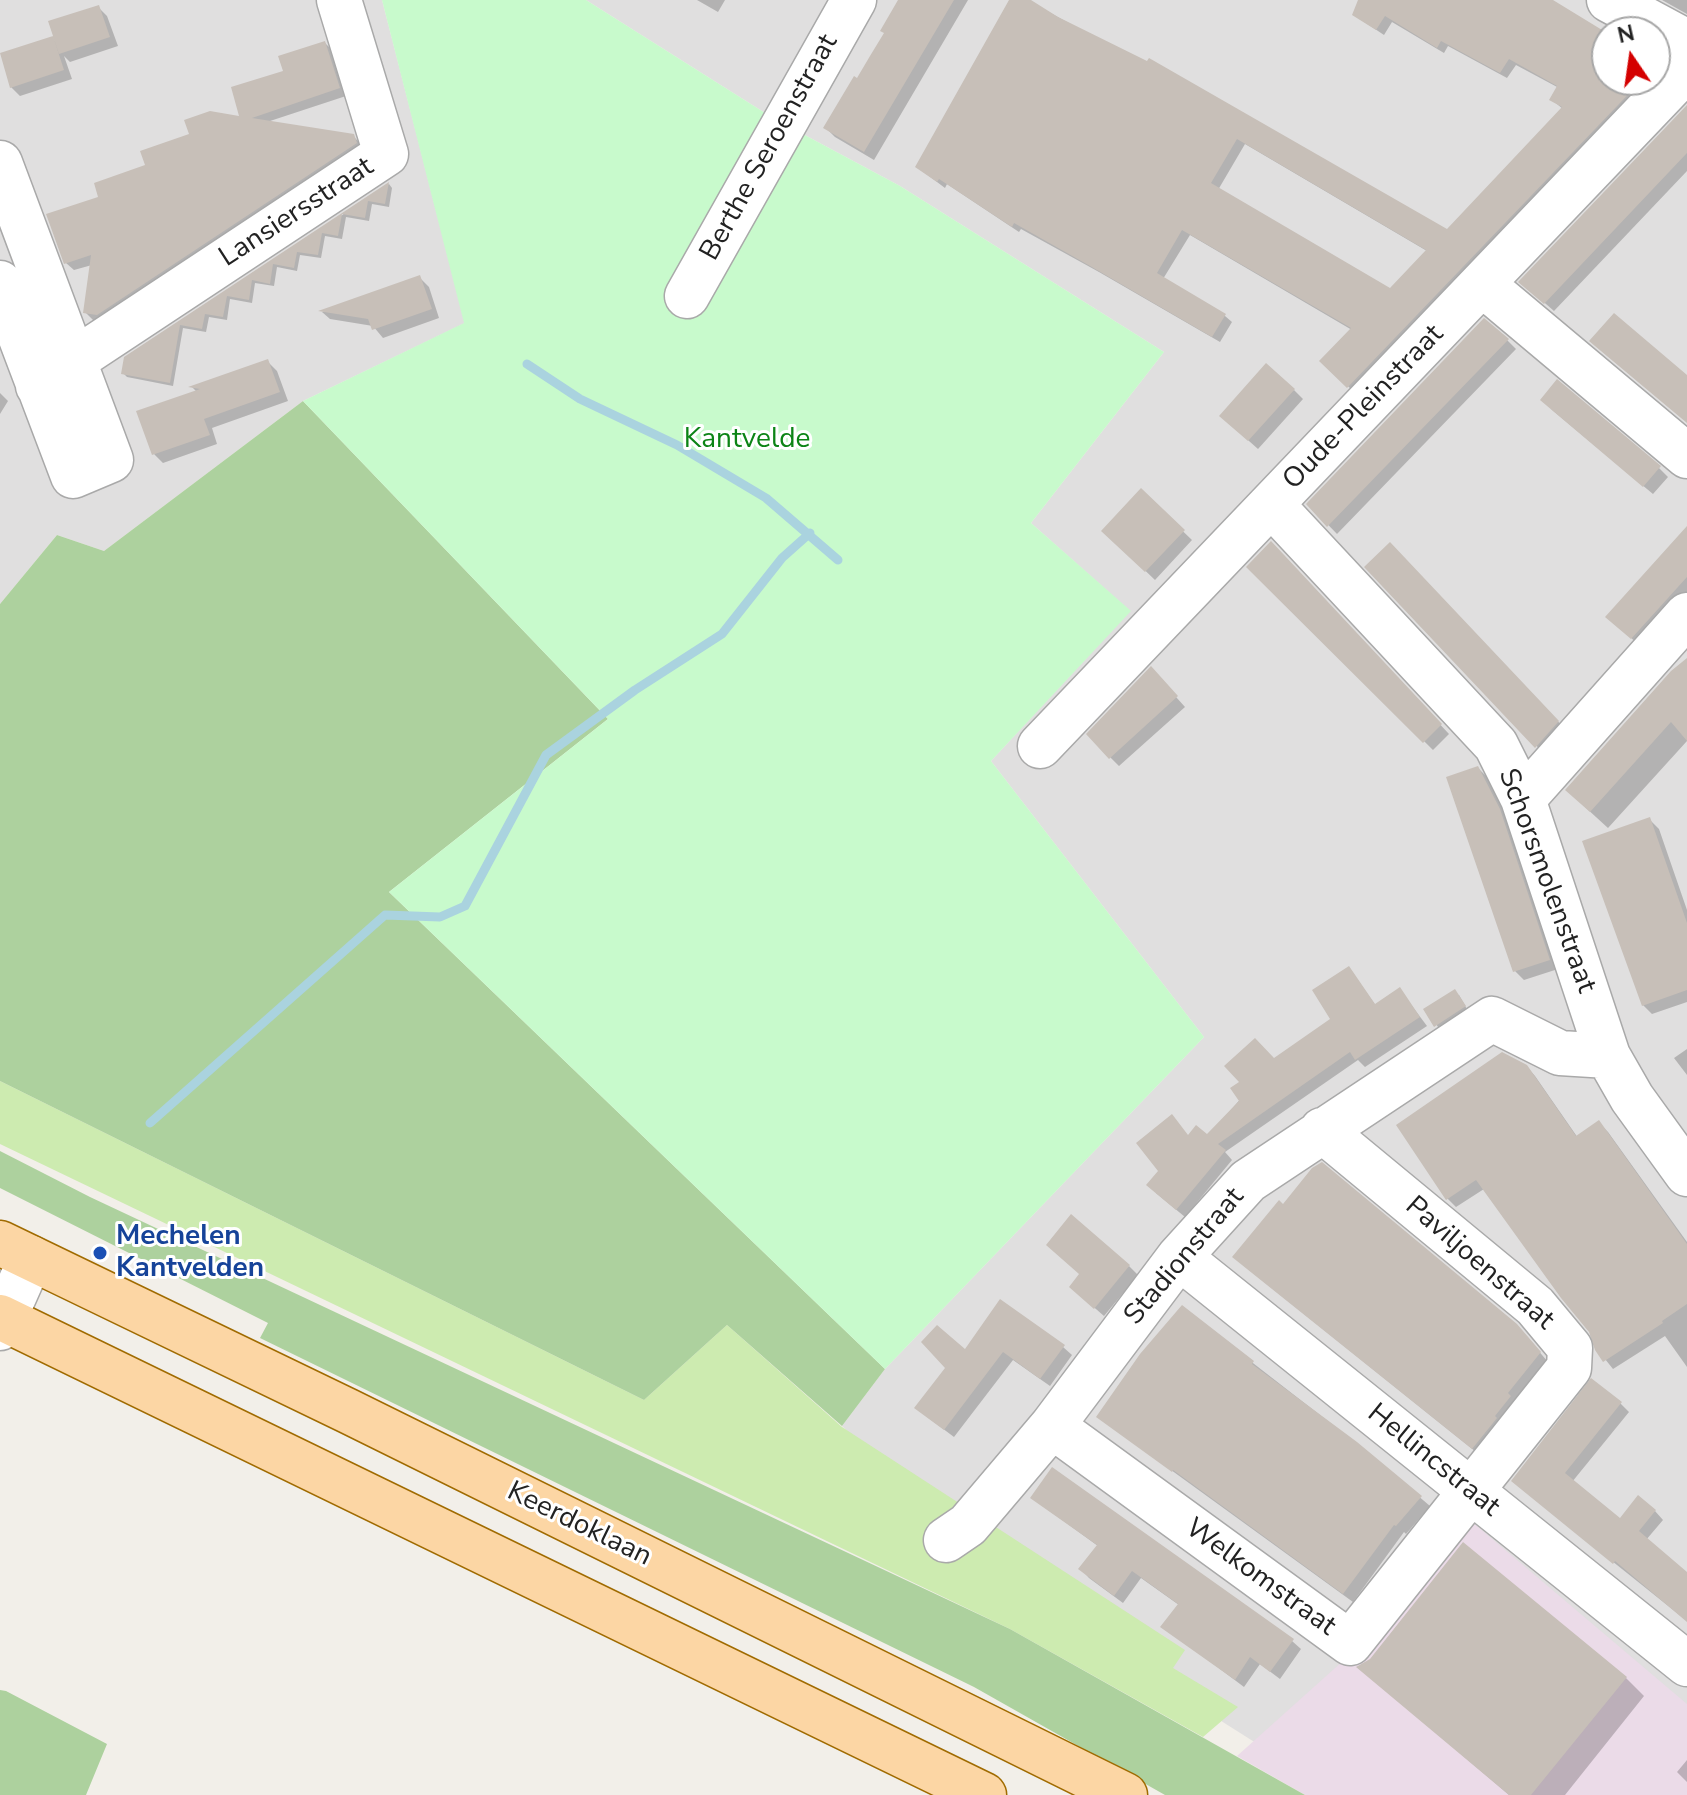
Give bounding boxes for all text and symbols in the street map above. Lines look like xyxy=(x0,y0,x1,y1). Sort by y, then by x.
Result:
north arrow xyxy=(1591,16,1671,96)
text: N xyxy=(1615,18,1637,51)
street label: Berthe Seroenstraat xyxy=(694,29,846,267)
street label: Lansiersstraat xyxy=(214,151,380,275)
street label: Oude-Pleinstraat xyxy=(1277,319,1451,497)
park label: Kantvelde xyxy=(684,423,810,457)
street label: Schorsmolenstraat xyxy=(1490,764,1602,998)
street label: Stadionstraat xyxy=(1118,1182,1252,1332)
street label: Paviljoenstraat xyxy=(1398,1190,1560,1338)
place label: Mechelen Kantvelden xyxy=(116,1220,264,1286)
marker: Mechelen Kantvelden xyxy=(91,1244,109,1262)
street label: Hellincstraat xyxy=(1360,1397,1506,1525)
street label: Keerdoklaan xyxy=(501,1476,657,1574)
street label: Welkomstraat xyxy=(1178,1512,1342,1644)

